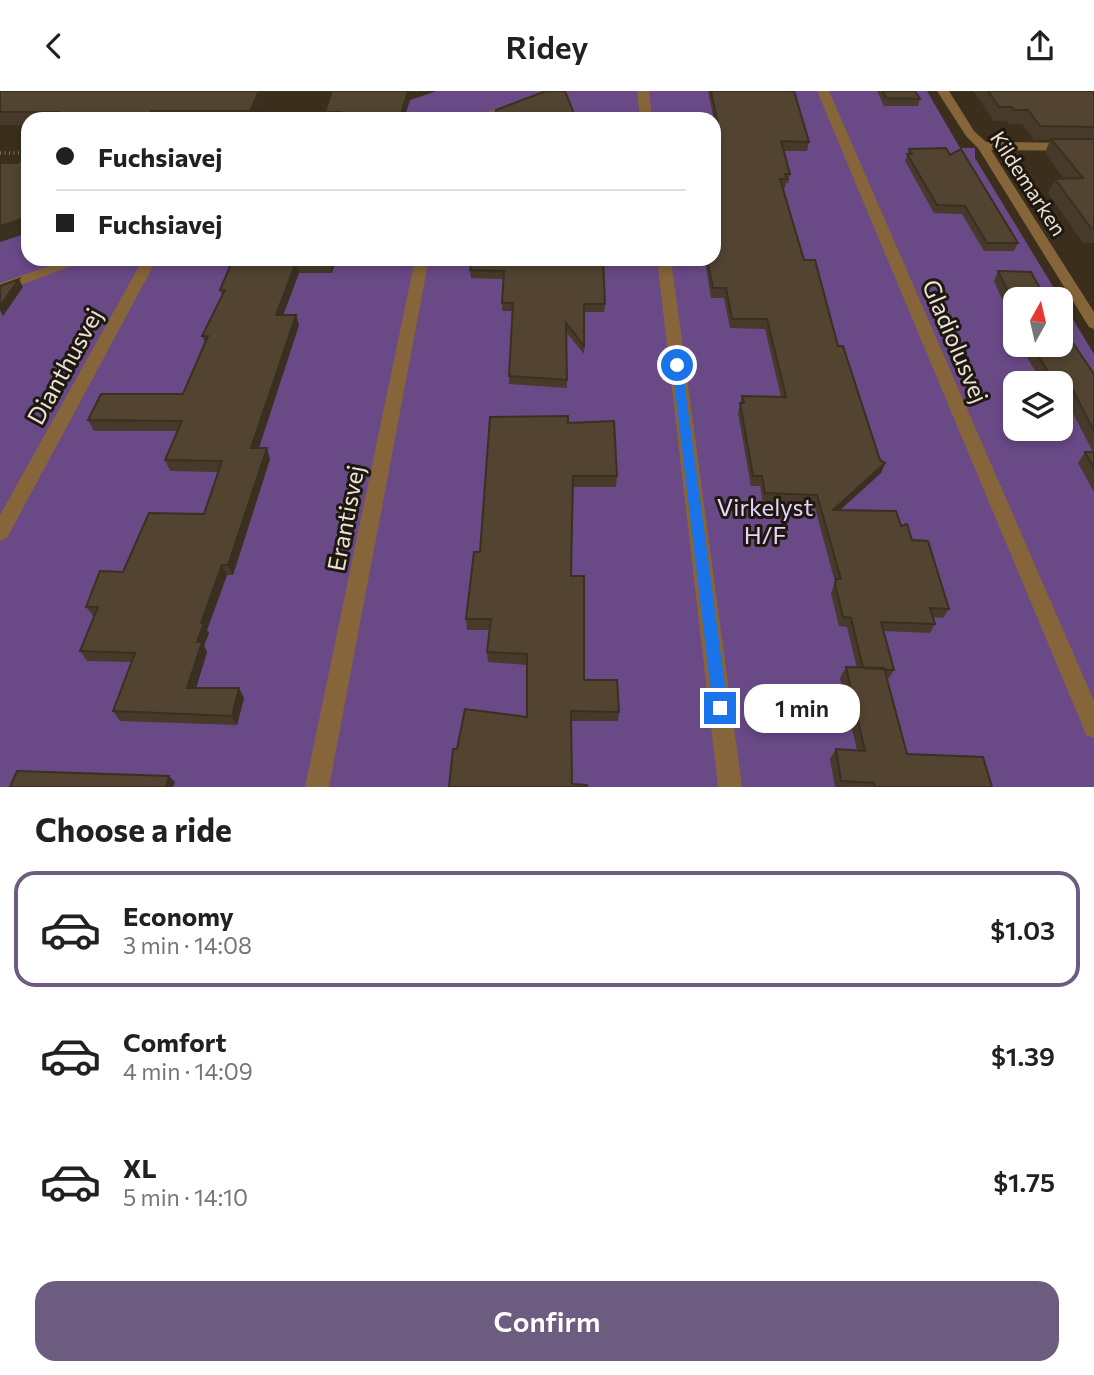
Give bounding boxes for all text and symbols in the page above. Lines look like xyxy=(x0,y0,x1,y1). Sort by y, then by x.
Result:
text: Ridey xyxy=(506,26,588,66)
icon: back xyxy=(35,27,73,65)
icon: share xyxy=(1021,27,1059,65)
street label: Kildemarken xyxy=(986,126,1072,240)
text: Fuchsiavej xyxy=(98,141,222,172)
text: Fuchsiavej xyxy=(98,208,222,239)
street label: Gladiolusvej xyxy=(917,275,995,407)
north arrow xyxy=(1003,287,1073,357)
map controls xyxy=(1003,287,1073,441)
street label: Dianthusvej xyxy=(20,303,108,429)
route start xyxy=(661,349,693,381)
button: layers xyxy=(1003,371,1073,441)
street label: Erantisvej xyxy=(321,463,369,573)
park label: Virkelyst H/F xyxy=(717,492,813,549)
callout: 1 min xyxy=(744,683,860,733)
route end xyxy=(704,692,736,724)
text: 1 min xyxy=(775,694,829,722)
text: Choose a ride xyxy=(35,809,232,849)
icon: car xyxy=(39,898,102,961)
text: Economy xyxy=(123,900,234,931)
text: $1.03 xyxy=(990,914,1055,945)
text: 3 min · 14:08 xyxy=(123,931,252,959)
icon: car xyxy=(39,1024,102,1087)
text: Comfort xyxy=(123,1026,226,1057)
text: $1.39 xyxy=(991,1040,1055,1071)
text: 4 min · 14:09 xyxy=(123,1057,253,1085)
icon: car xyxy=(39,1150,102,1213)
text: XL xyxy=(123,1152,157,1183)
text: $1.75 xyxy=(993,1166,1055,1197)
text: 5 min · 14:10 xyxy=(123,1183,248,1211)
button: Confirm xyxy=(35,1281,1059,1361)

